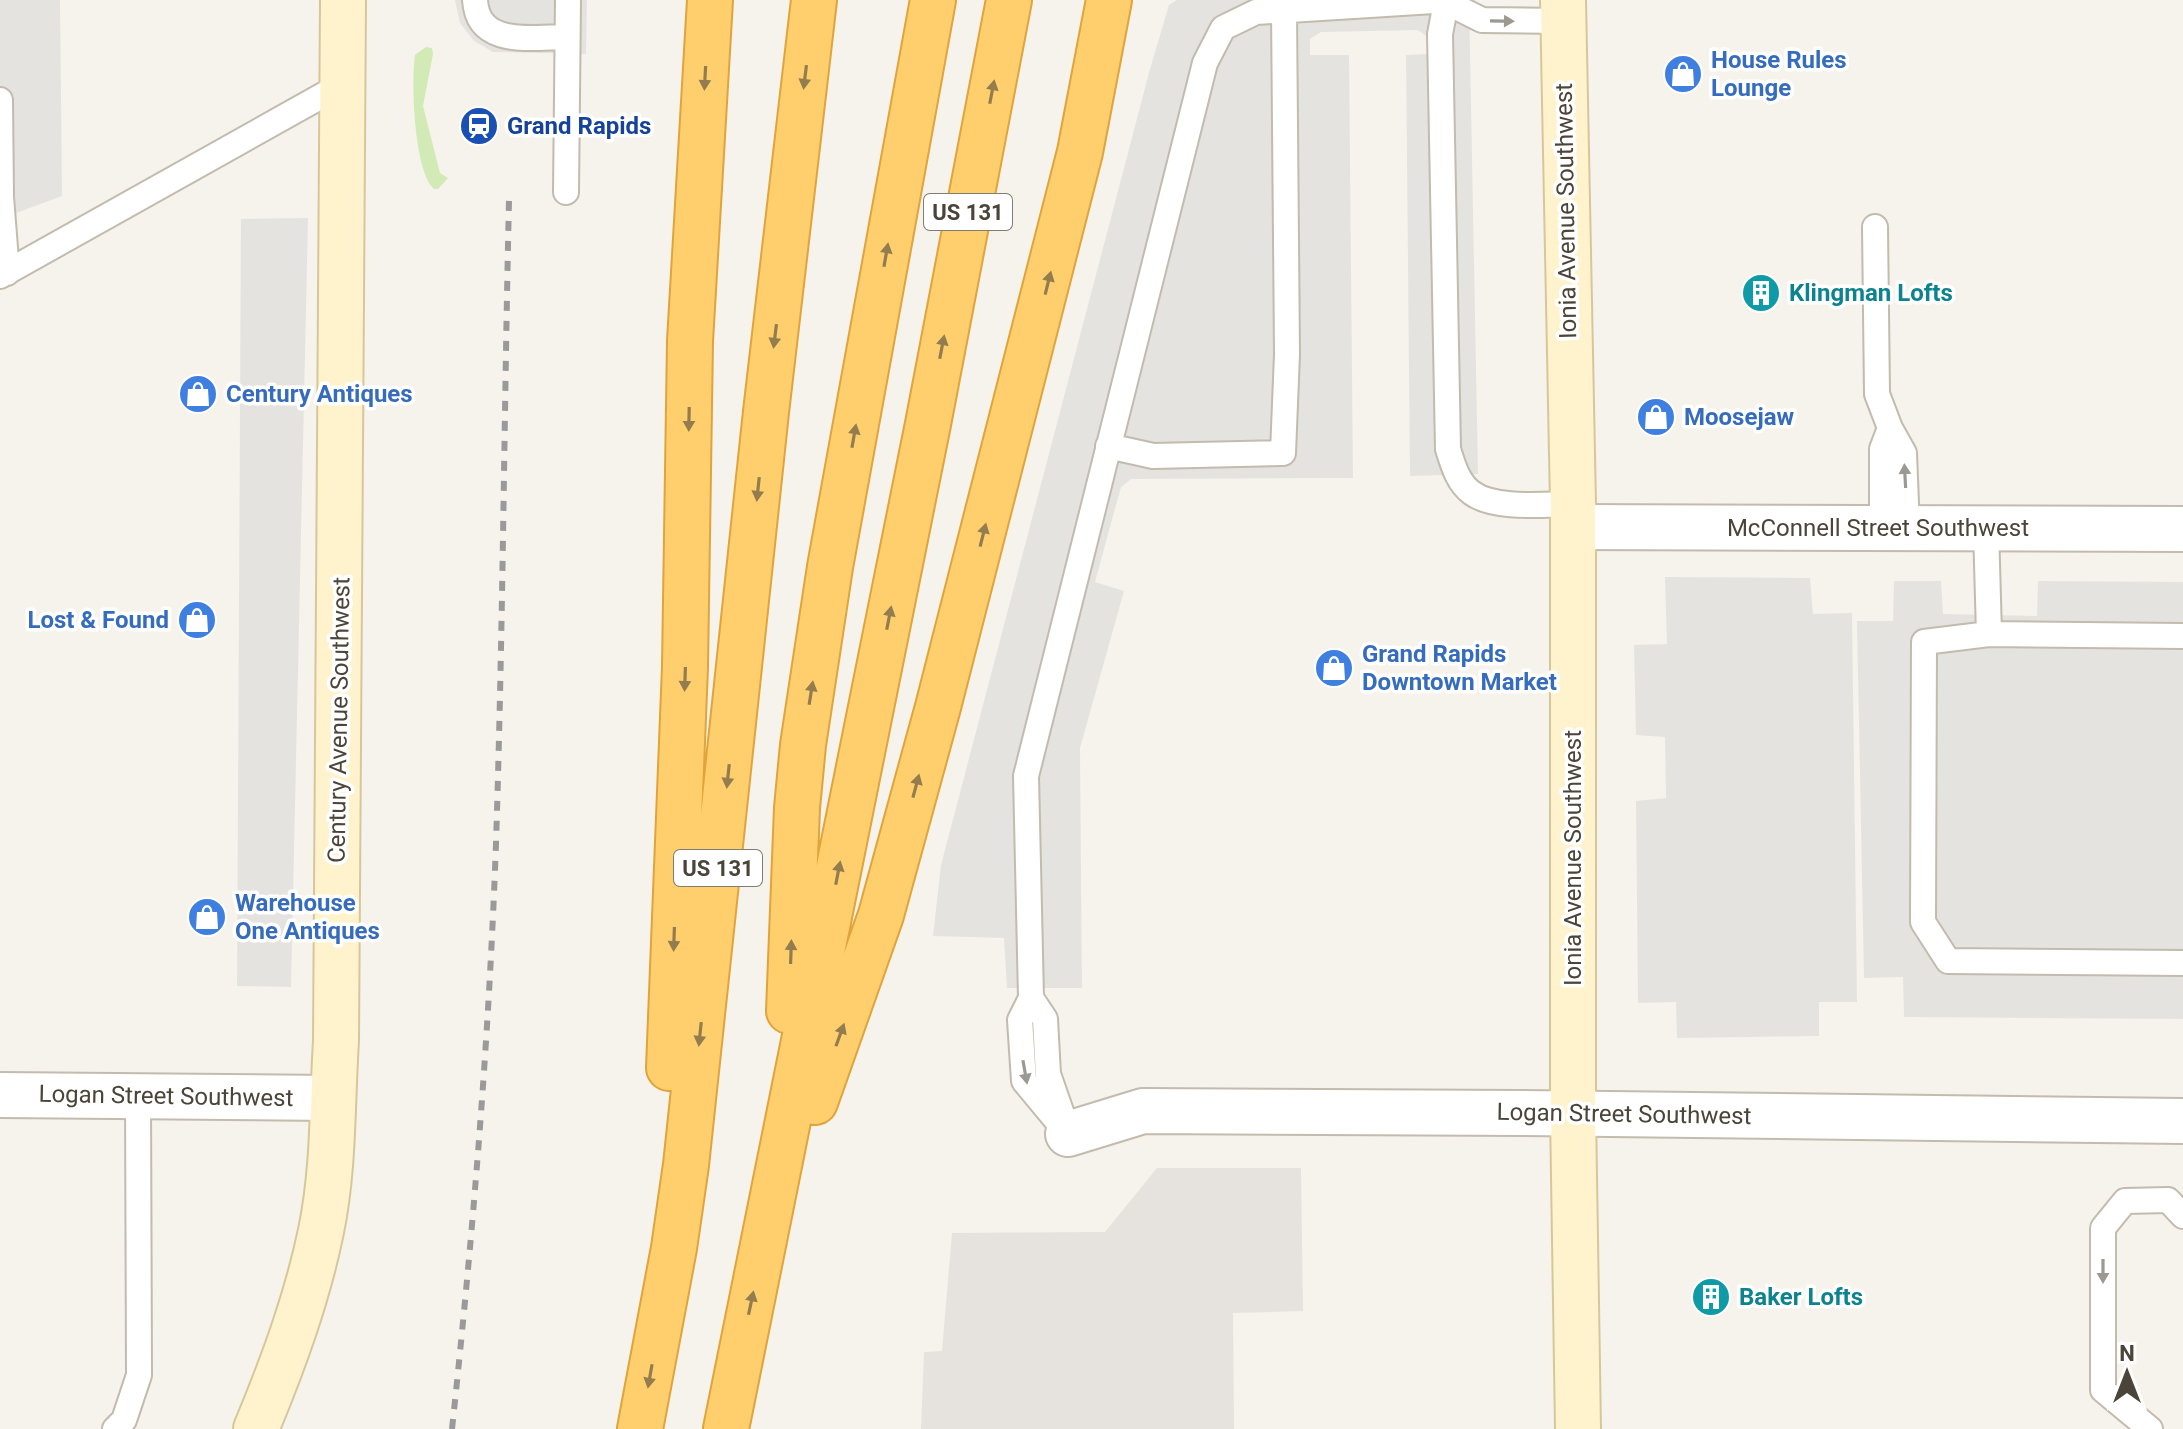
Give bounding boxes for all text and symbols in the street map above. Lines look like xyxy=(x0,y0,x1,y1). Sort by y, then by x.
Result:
one-way arrow xyxy=(1490,14,1515,27)
place label: House Rules Lounge xyxy=(1711,46,1847,102)
shop icon: House Rules Lounge xyxy=(1662,53,1704,95)
one-way arrow xyxy=(798,65,811,90)
one-way arrow xyxy=(698,66,711,91)
one-way arrow xyxy=(986,79,998,104)
street label: Ionia Avenue Southwest xyxy=(1550,83,1582,339)
station icon: Grand Rapids xyxy=(458,105,500,147)
place label: Grand Rapids xyxy=(507,112,651,140)
road number: US 131 xyxy=(924,194,1012,230)
one-way arrow xyxy=(881,242,893,267)
one-way arrow xyxy=(1042,271,1054,296)
building icon: Klingman Lofts xyxy=(1740,272,1782,314)
place label: Klingman Lofts xyxy=(1789,279,1953,307)
one-way arrow xyxy=(769,324,782,349)
one-way arrow xyxy=(937,334,949,359)
shop icon: Century Antiques xyxy=(177,373,219,415)
place label: Century Antiques xyxy=(226,380,413,408)
shop icon: Moosejaw xyxy=(1635,396,1677,438)
place label: Moosejaw xyxy=(1684,403,1794,431)
one-way arrow xyxy=(683,407,695,432)
one-way arrow xyxy=(848,423,860,448)
one-way arrow xyxy=(1898,463,1911,488)
one-way arrow xyxy=(752,477,765,502)
street label: McConnell Street Southwest xyxy=(1727,514,2029,542)
one-way arrow xyxy=(978,523,990,548)
street label: Century Avenue Southwest xyxy=(323,577,355,863)
shop icon: Lost & Found xyxy=(176,599,218,641)
one-way arrow xyxy=(883,605,896,630)
place label: Lost & Found xyxy=(27,606,169,634)
place label: Grand Rapids Downtown Market xyxy=(1362,640,1557,696)
shop icon: Grand Rapids Downtown Market xyxy=(1313,647,1355,689)
one-way arrow xyxy=(678,667,691,692)
one-way arrow xyxy=(805,680,818,705)
street label: Ionia Avenue Southwest xyxy=(1559,730,1587,986)
one-way arrow xyxy=(721,764,734,789)
one-way arrow xyxy=(910,774,923,798)
road number: US 131 xyxy=(674,850,762,886)
one-way arrow xyxy=(833,860,845,885)
place label: Warehouse One Antiques xyxy=(235,889,380,945)
shop icon: Warehouse One Antiques xyxy=(186,896,228,938)
one-way arrow xyxy=(668,927,681,952)
one-way arrow xyxy=(785,939,798,964)
one-way arrow xyxy=(693,1022,706,1047)
one-way arrow xyxy=(834,1022,846,1046)
one-way arrow xyxy=(1019,1060,1032,1085)
street label: Logan Street Southwest xyxy=(38,1080,294,1112)
street label: Logan Street Southwest xyxy=(1496,1098,1752,1130)
one-way arrow xyxy=(2097,1259,2109,1284)
building icon: Baker Lofts xyxy=(1690,1276,1732,1318)
place label: Baker Lofts xyxy=(1739,1283,1863,1311)
one-way arrow xyxy=(746,1291,758,1316)
north arrow xyxy=(2087,1333,2167,1413)
text: N xyxy=(2119,1341,2135,1366)
one-way arrow xyxy=(644,1364,656,1389)

